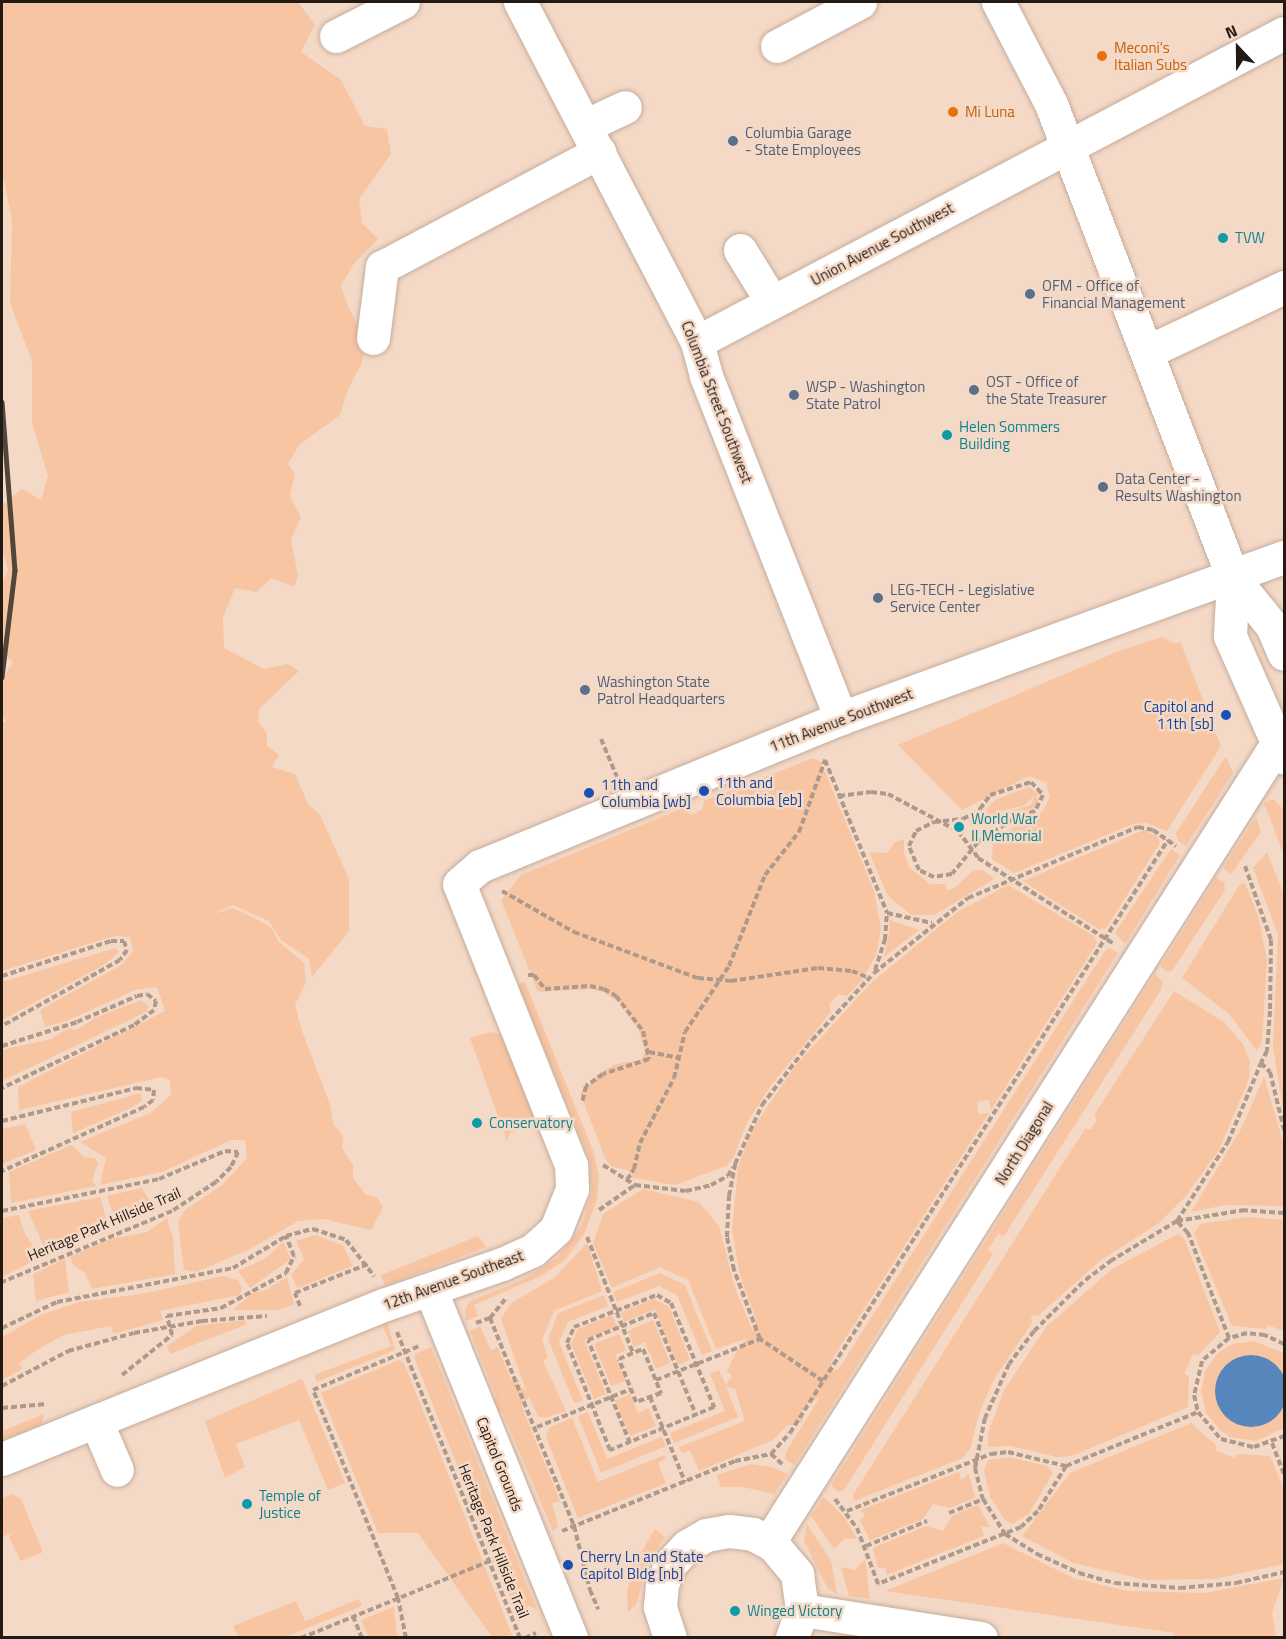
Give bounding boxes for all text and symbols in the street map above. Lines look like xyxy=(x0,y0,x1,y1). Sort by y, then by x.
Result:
north arrow xyxy=(1208,18,1268,78)
text: N xyxy=(1222,18,1241,45)
place label: Meconi's Italian Subs xyxy=(1114,38,1187,73)
marker: Meconi's Italian Subs xyxy=(1095,49,1109,63)
place label: Mi Luna xyxy=(965,103,1015,121)
marker: Mi Luna xyxy=(946,105,960,119)
place label: Columbia Garage - State Employees xyxy=(745,123,861,158)
marker: Columbia Garage - State Employees xyxy=(726,134,740,148)
street label: Union Avenue Southwest xyxy=(808,199,956,289)
place label: TVW xyxy=(1235,229,1265,247)
marker: TVW xyxy=(1216,231,1230,245)
place label: OFM - Office of Financial Management xyxy=(1042,276,1185,311)
marker: OFM - Office of Financial Management xyxy=(1023,287,1037,301)
street label: Columbia Street Southwest xyxy=(678,318,756,486)
place label: OST - Office of the State Treasurer xyxy=(986,372,1107,407)
place label: WSP - Washington State Patrol xyxy=(806,377,925,412)
marker: OST - Office of the State Treasurer xyxy=(967,383,981,397)
marker: WSP - Washington State Patrol xyxy=(787,388,801,402)
place label: Helen Sommers Building xyxy=(959,417,1060,452)
marker: Helen Sommers Building xyxy=(940,428,954,442)
place label: Data Center - Results Washington xyxy=(1115,469,1242,504)
marker: Data Center - Results Washington xyxy=(1096,480,1110,494)
place label: LEG-TECH - Legislative Service Center xyxy=(890,580,1035,615)
marker: LEG-TECH - Legislative Service Center xyxy=(871,591,885,605)
place label: Washington State Patrol Headquarters xyxy=(597,672,725,707)
marker: Washington State Patrol Headquarters xyxy=(578,683,592,697)
street label: 11th Avenue Southwest xyxy=(767,684,915,756)
place label: Capitol and 11th [sb] xyxy=(1144,697,1214,732)
marker: Capitol and 11th [sb] xyxy=(1219,708,1233,722)
place label: 11th and Columbia [eb] xyxy=(716,773,802,808)
place label: 11th and Columbia [wb] xyxy=(601,775,691,810)
marker: 11th and Columbia [eb] xyxy=(697,784,711,798)
marker: 11th and Columbia [wb] xyxy=(582,786,596,800)
place label: World War II Memorial xyxy=(971,809,1042,844)
marker: World War II Memorial xyxy=(952,820,966,834)
street label: North Diagonal xyxy=(991,1098,1057,1188)
place label: Conservatory xyxy=(489,1114,573,1132)
marker: Conservatory xyxy=(470,1116,484,1130)
street label: Heritage Park Hillside Trail xyxy=(25,1183,183,1265)
street label: 12th Avenue Southeast xyxy=(380,1246,526,1314)
street label: Capitol Grounds xyxy=(473,1414,527,1514)
street label: Heritage Park Hillside Trail xyxy=(455,1461,533,1621)
place label: Temple of Justice xyxy=(259,1486,321,1521)
marker: Temple of Justice xyxy=(240,1497,254,1511)
place label: Cherry Ln and State Capitol Bldg [nb] xyxy=(580,1547,704,1582)
marker: Cherry Ln and State Capitol Bldg [nb] xyxy=(561,1558,575,1572)
place label: Winged Victory xyxy=(747,1602,842,1620)
marker: Winged Victory xyxy=(728,1604,742,1618)

